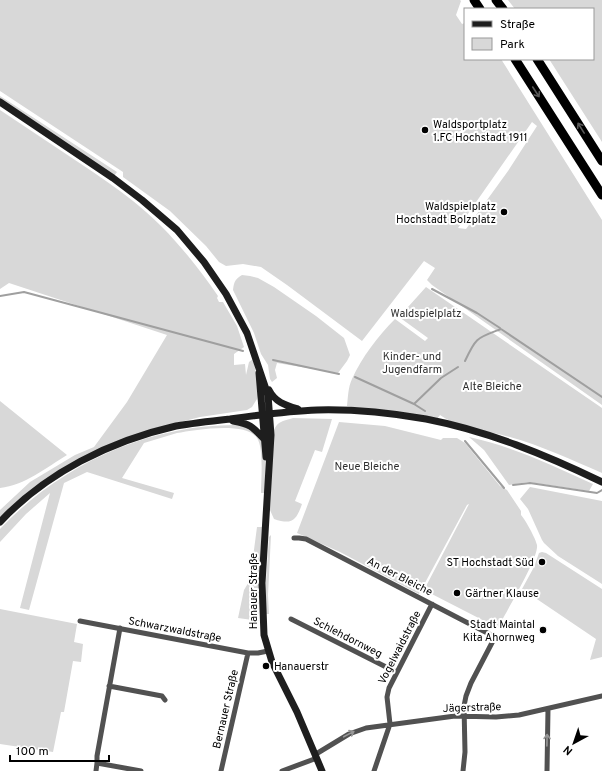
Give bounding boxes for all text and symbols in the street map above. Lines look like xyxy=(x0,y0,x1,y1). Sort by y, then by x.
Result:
legend xyxy=(464,8,594,60)
text: Straße xyxy=(500,17,535,33)
text: Park xyxy=(500,37,525,53)
one-way arrow xyxy=(532,86,540,97)
place label: Waldsportplatz 1.FC Hochstadt 1911 xyxy=(433,118,528,145)
one-way arrow xyxy=(577,122,585,134)
marker: Waldsportplatz 1.FC Hochstadt 1911 xyxy=(420,125,430,135)
place label: Waldspielplatz Hochstadt Bolzplatz xyxy=(396,200,496,227)
marker: Waldspielplatz Hochstadt Bolzplatz xyxy=(499,207,509,217)
park label: Waldspielplatz xyxy=(390,307,462,321)
park label: Kinder- und Jugendfarm xyxy=(382,350,442,377)
park label: Alte Bleiche xyxy=(462,380,522,394)
park label: Neue Bleiche xyxy=(335,460,400,474)
street label: Hanauer Straße xyxy=(247,553,261,629)
street label: An der Bleiche xyxy=(364,554,435,599)
place label: ST Hochstadt Süd xyxy=(446,556,534,570)
marker: ST Hochstadt Süd xyxy=(537,557,547,567)
place label: Gärtner Klause xyxy=(465,587,539,601)
marker: Gärtner Klause xyxy=(452,588,462,598)
street label: Vogelwaidstraße xyxy=(375,608,424,686)
street label: Schwarzwaldstraße xyxy=(127,614,223,646)
street label: Schlehdornweg xyxy=(311,614,385,661)
place label: Stadt Maintal Kita Ahornweg xyxy=(463,618,535,645)
marker: Stadt Maintal Kita Ahornweg xyxy=(538,625,548,635)
place label: Hanauerstr xyxy=(274,660,329,674)
marker: Hanauerstr xyxy=(261,661,271,671)
street label: Bernauer Straße xyxy=(210,668,242,750)
street label: Jägerstraße xyxy=(442,700,502,716)
north arrow xyxy=(554,723,594,763)
one-way arrow xyxy=(343,730,355,738)
one-way arrow xyxy=(544,734,551,747)
scale bar xyxy=(10,737,109,763)
text: N xyxy=(561,742,576,758)
text: 100 m xyxy=(16,744,49,760)

